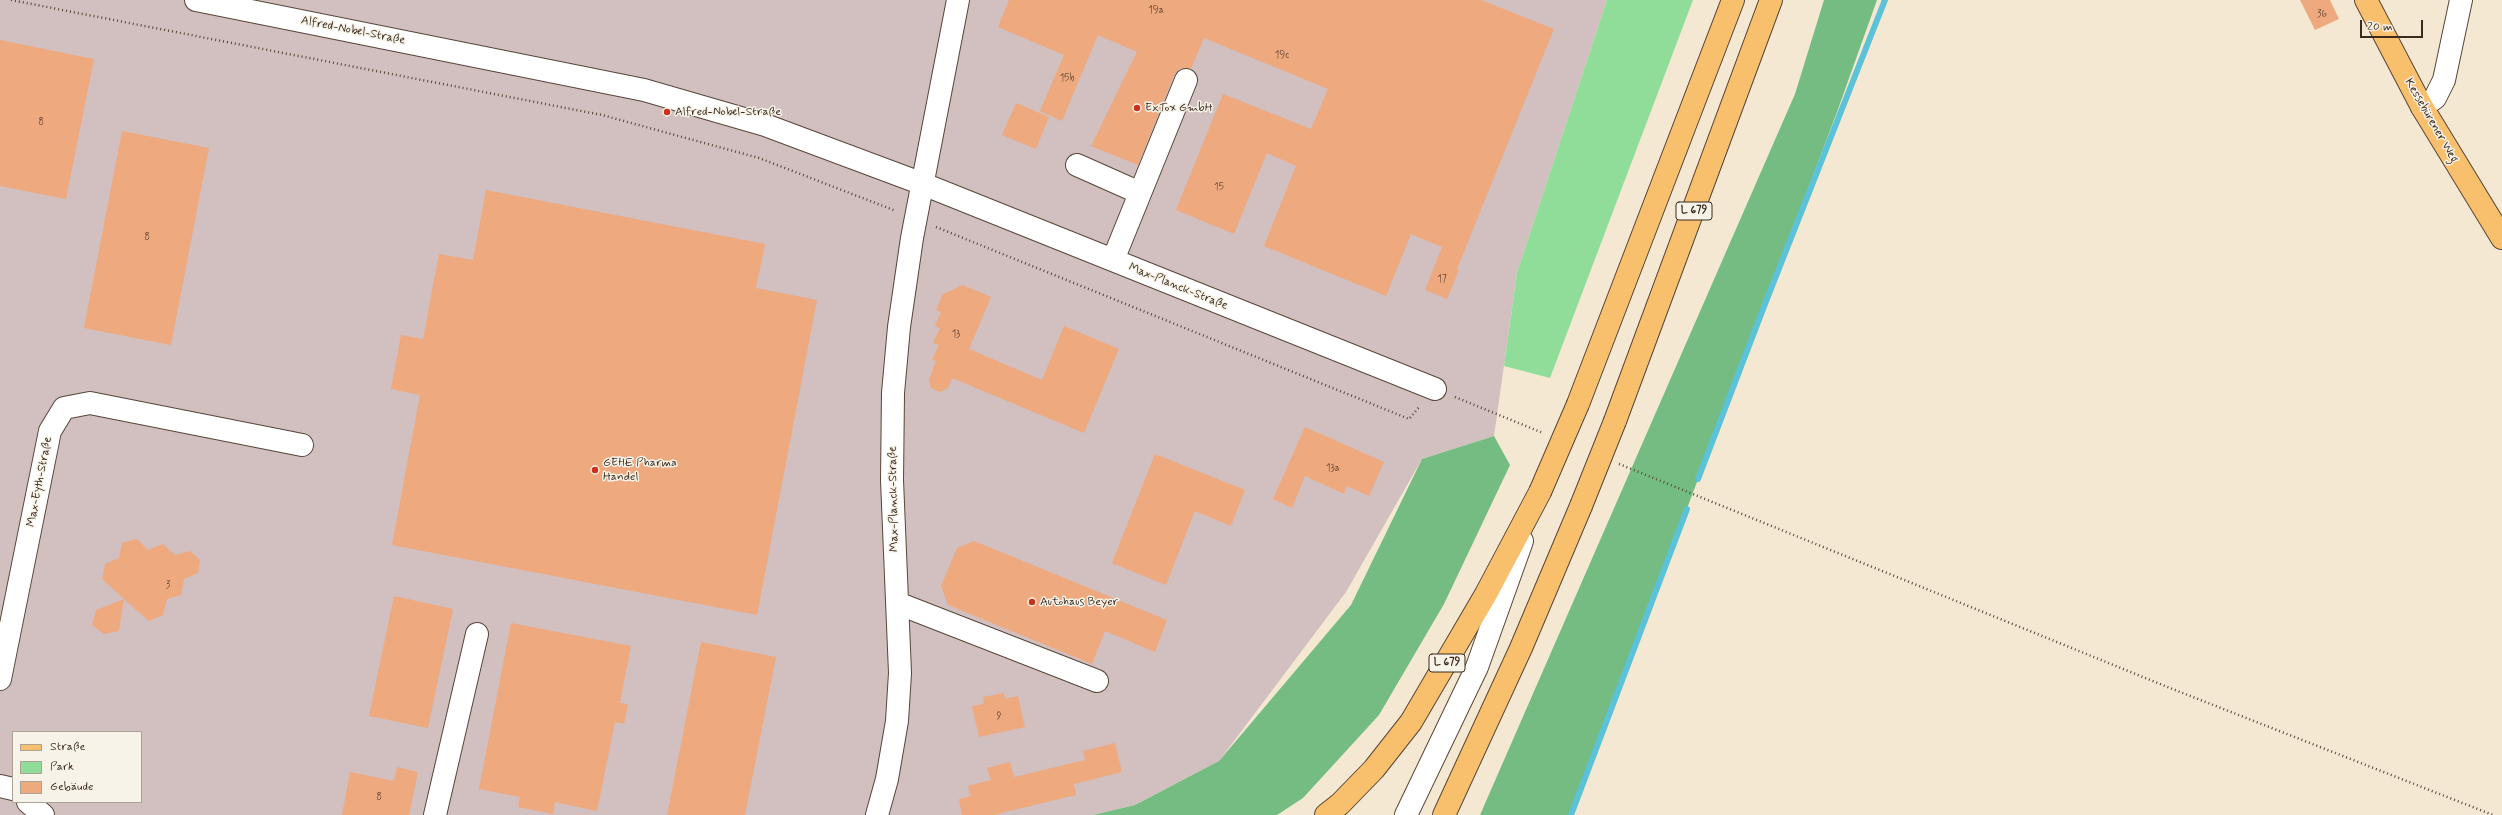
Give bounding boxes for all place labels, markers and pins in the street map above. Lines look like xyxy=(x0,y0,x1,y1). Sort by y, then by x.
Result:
place label: ExTox GmbH xyxy=(1145,101,1213,115)
marker: ExTox GmbH xyxy=(1132,103,1142,113)
place label: Alfred-Nobel-Straße xyxy=(675,105,781,119)
marker: Alfred-Nobel-Straße xyxy=(662,107,672,117)
place label: GEHE Pharma Handel xyxy=(603,456,677,484)
marker: GEHE Pharma Handel xyxy=(590,465,600,475)
place label: Autohaus Beyer xyxy=(1040,595,1118,609)
marker: Autohaus Beyer xyxy=(1027,597,1037,607)

